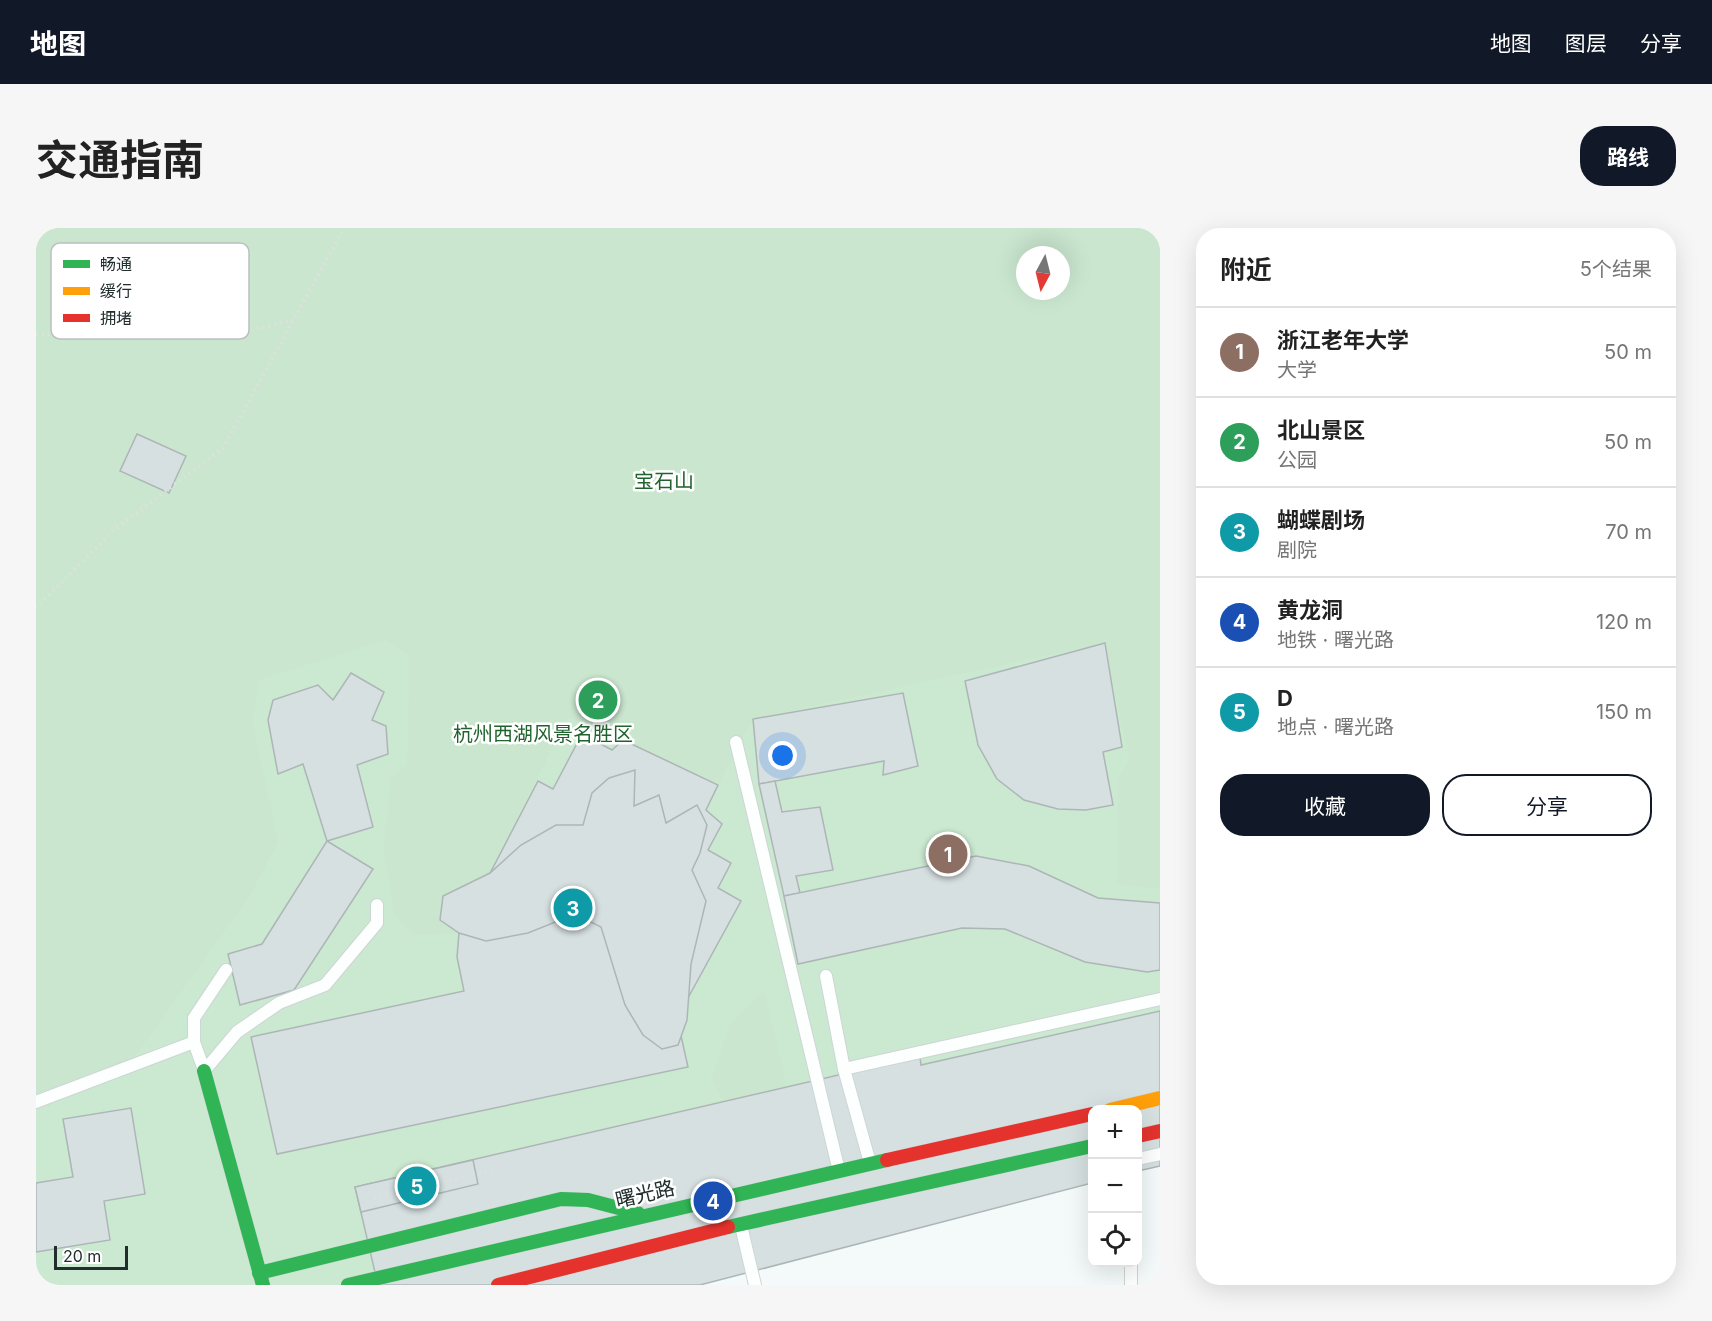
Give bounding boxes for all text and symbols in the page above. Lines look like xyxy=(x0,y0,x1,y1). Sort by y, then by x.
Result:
text: 地图 xyxy=(30,27,86,61)
text: 地图 xyxy=(1490,31,1532,56)
text: 图层 xyxy=(1565,31,1607,56)
text: 分享 xyxy=(1640,31,1682,56)
button: 路线 xyxy=(1580,126,1676,186)
text: 交通指南 xyxy=(36,134,204,185)
legend xyxy=(51,243,249,339)
north arrow xyxy=(1016,246,1070,300)
text: 畅通 xyxy=(100,254,132,274)
text: 附近 xyxy=(1220,254,1272,285)
text: 5个结果 xyxy=(1580,257,1652,281)
text: 缓行 xyxy=(100,281,132,301)
text: 拥堵 xyxy=(100,308,132,328)
text: 浙江老年大学 xyxy=(1277,327,1409,353)
text: 1 xyxy=(1235,340,1244,364)
text: 50 m xyxy=(1604,340,1652,364)
text: 大学 xyxy=(1277,358,1317,382)
text: 北山景区 xyxy=(1277,417,1365,443)
text: 2 xyxy=(1233,430,1246,454)
text: 50 m xyxy=(1604,430,1652,454)
text: 公园 xyxy=(1277,448,1317,472)
park label: 宝石山 xyxy=(634,469,694,493)
text: 蝴蝶剧场 xyxy=(1277,507,1365,533)
text: 3 xyxy=(1233,520,1246,544)
text: 70 m xyxy=(1605,520,1652,544)
text: 剧院 xyxy=(1277,538,1317,562)
text: 黄龙洞 xyxy=(1277,597,1343,623)
text: 4 xyxy=(1233,610,1246,634)
text: 120 m xyxy=(1596,610,1652,634)
text: 地铁 · 曙光路 xyxy=(1277,628,1394,652)
pin: 2 xyxy=(578,678,618,722)
text: D xyxy=(1277,685,1293,711)
text: 5 xyxy=(1233,700,1246,724)
text: 150 m xyxy=(1596,700,1652,724)
text: 地点 · 曙光路 xyxy=(1277,715,1394,739)
park label: 杭州西湖风景名胜区 xyxy=(453,722,633,746)
your location xyxy=(768,741,797,770)
button: 收藏 xyxy=(1220,774,1430,836)
button: 分享 xyxy=(1442,774,1652,836)
pin: 1 xyxy=(928,832,968,876)
pin: 3 xyxy=(554,886,592,930)
map controls xyxy=(1088,1105,1142,1267)
button: + xyxy=(1088,1105,1142,1159)
button: − xyxy=(1088,1159,1142,1213)
pin: 5 xyxy=(398,1164,436,1208)
street label: 曙光路 xyxy=(613,1176,677,1212)
pin: 4 xyxy=(694,1178,732,1224)
button: locate xyxy=(1088,1213,1142,1267)
scale bar xyxy=(54,1243,128,1270)
text: 20 m xyxy=(63,1246,101,1266)

